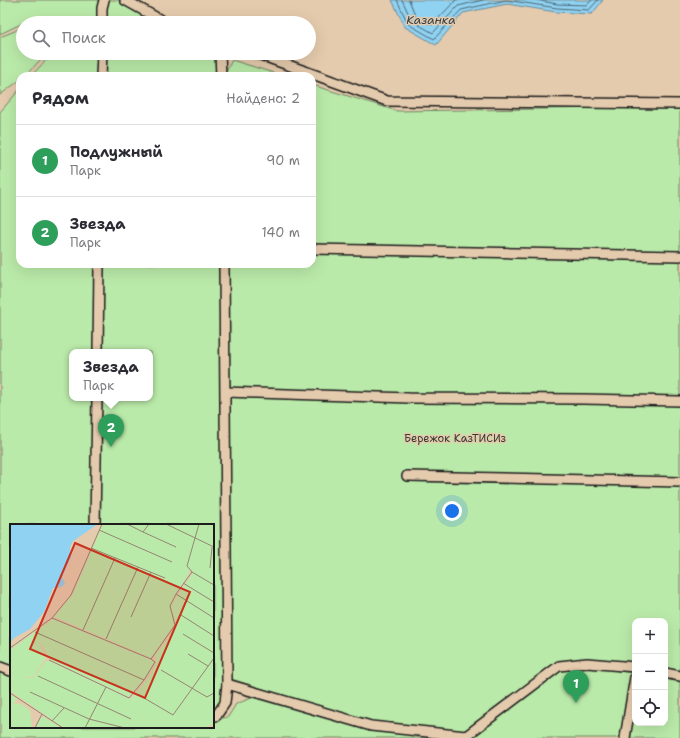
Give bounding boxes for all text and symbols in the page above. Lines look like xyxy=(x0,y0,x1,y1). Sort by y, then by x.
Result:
water label: Казанка xyxy=(406,12,456,28)
search box xyxy=(16,16,316,60)
icon: search xyxy=(30,27,52,49)
text: Поиск xyxy=(62,28,106,48)
text: Рядом xyxy=(32,87,89,109)
text: Найдено: 2 xyxy=(226,90,300,107)
text: Подлужный xyxy=(70,142,163,162)
text: 1 xyxy=(42,152,48,169)
text: 90 m xyxy=(266,152,300,169)
text: Парк xyxy=(70,162,101,179)
text: Звезда xyxy=(70,214,126,234)
text: 2 xyxy=(40,224,50,241)
text: 140 m xyxy=(261,224,300,241)
text: Парк xyxy=(70,234,101,251)
popup xyxy=(69,349,153,401)
text: Звезда xyxy=(83,357,139,377)
text: Парк xyxy=(83,377,114,394)
pin: 2 xyxy=(98,414,124,447)
park label: Бережок КазТИСИз xyxy=(404,431,506,446)
your location xyxy=(442,501,462,521)
inset map xyxy=(10,524,214,728)
map controls xyxy=(632,618,668,726)
button: + xyxy=(632,618,668,654)
button: − xyxy=(632,654,668,690)
pin: 1 xyxy=(563,670,589,703)
button: locate xyxy=(632,690,668,726)

